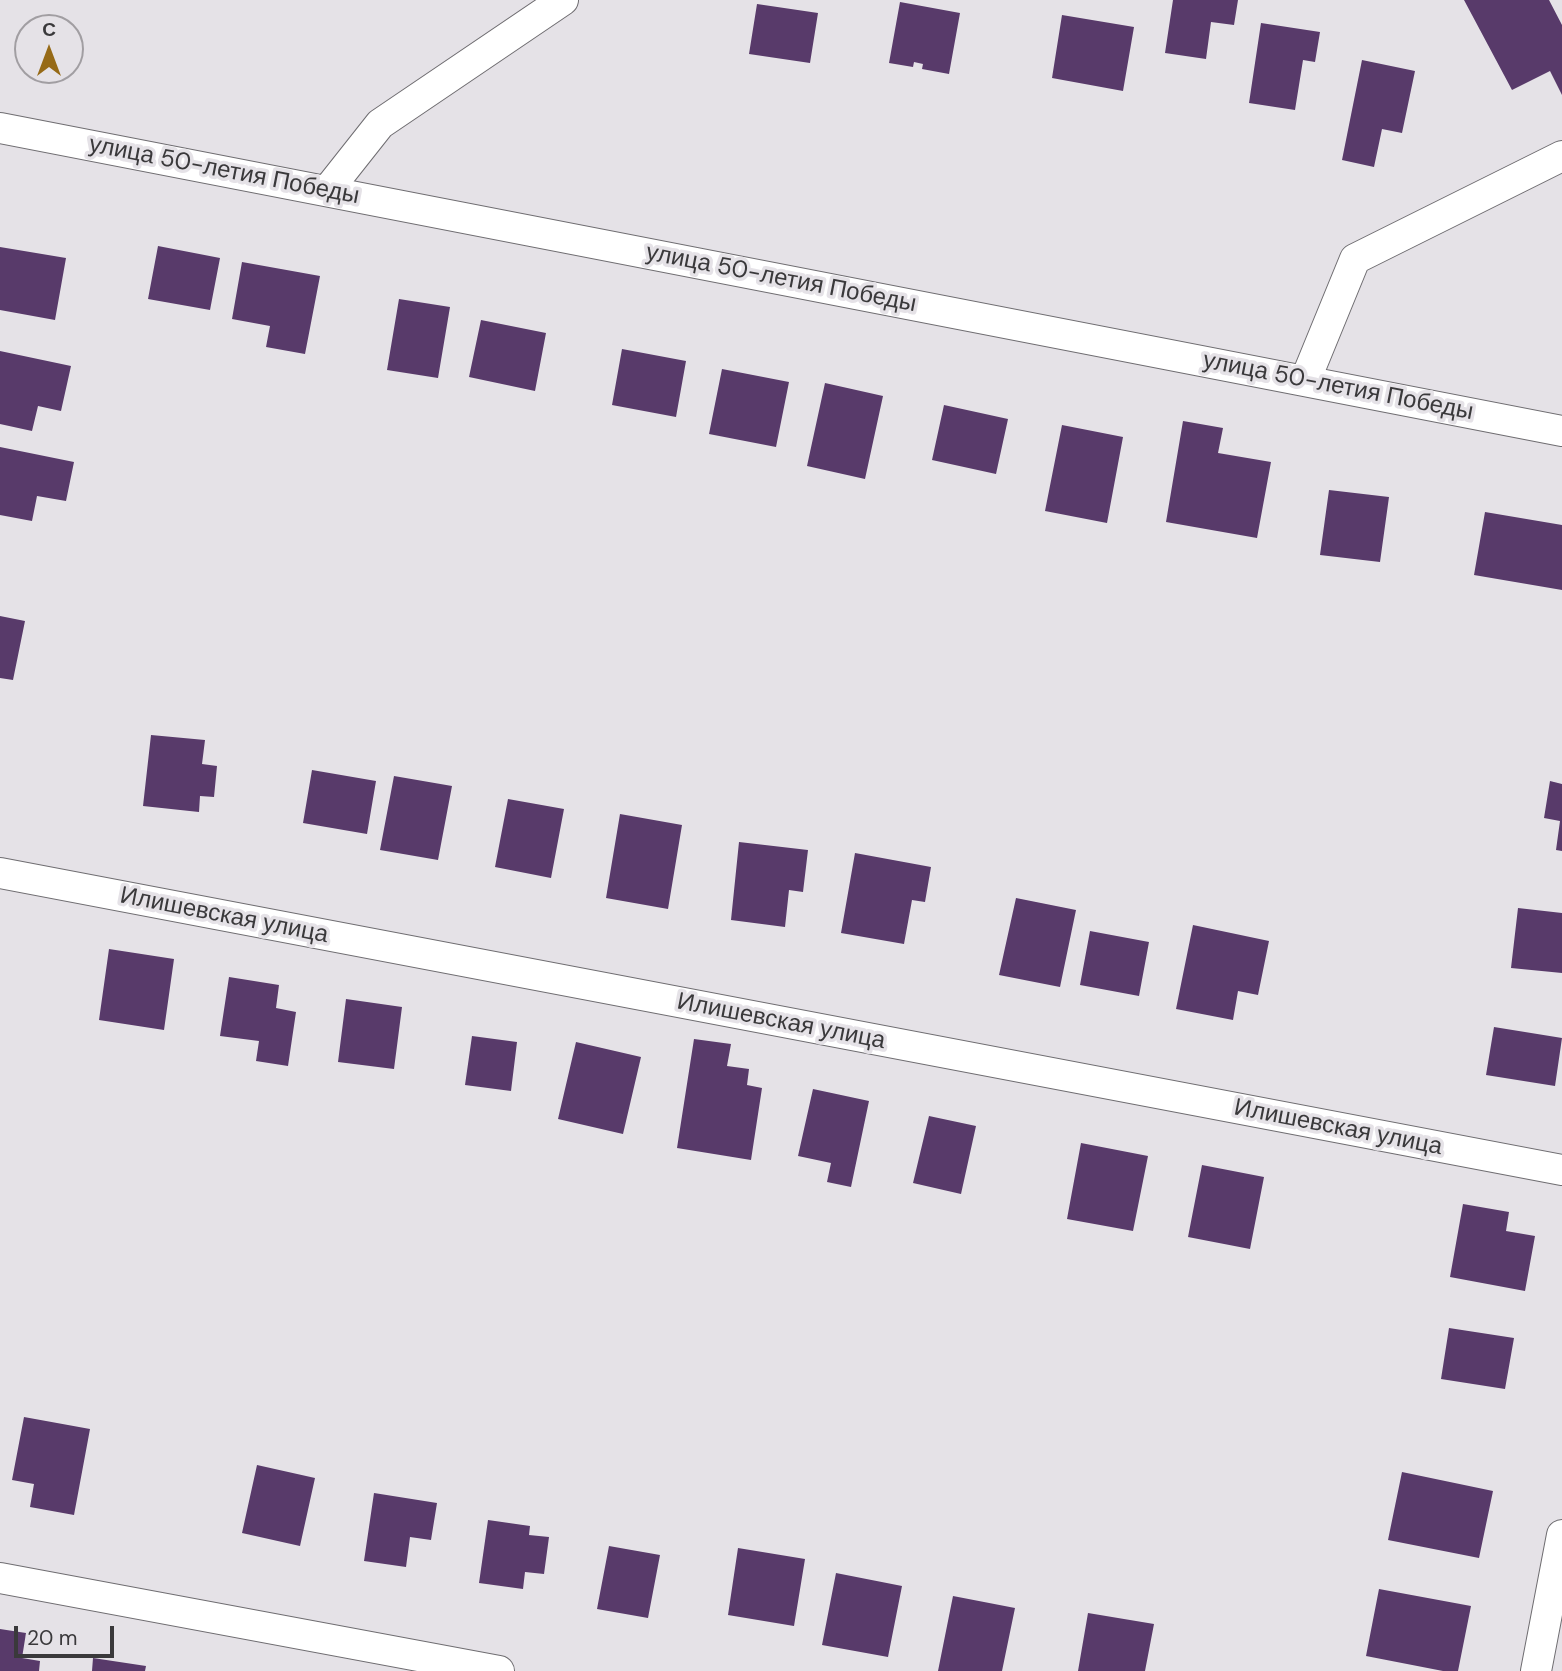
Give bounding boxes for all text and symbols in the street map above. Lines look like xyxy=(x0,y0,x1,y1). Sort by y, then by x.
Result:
north arrow xyxy=(14,14,84,84)
text: С xyxy=(42,17,56,42)
street label: улица 50-летия Победы xyxy=(86,131,362,211)
street label: улица 50-летия Победы xyxy=(643,239,919,319)
street label: улица 50-летия Победы xyxy=(1200,347,1476,427)
street label: Илишевская улица xyxy=(117,882,331,950)
street label: Илишевская улица xyxy=(674,988,888,1056)
street label: Илишевская улица xyxy=(1231,1094,1445,1162)
scale bar xyxy=(18,1612,117,1656)
text: 20 m xyxy=(27,1624,78,1652)

